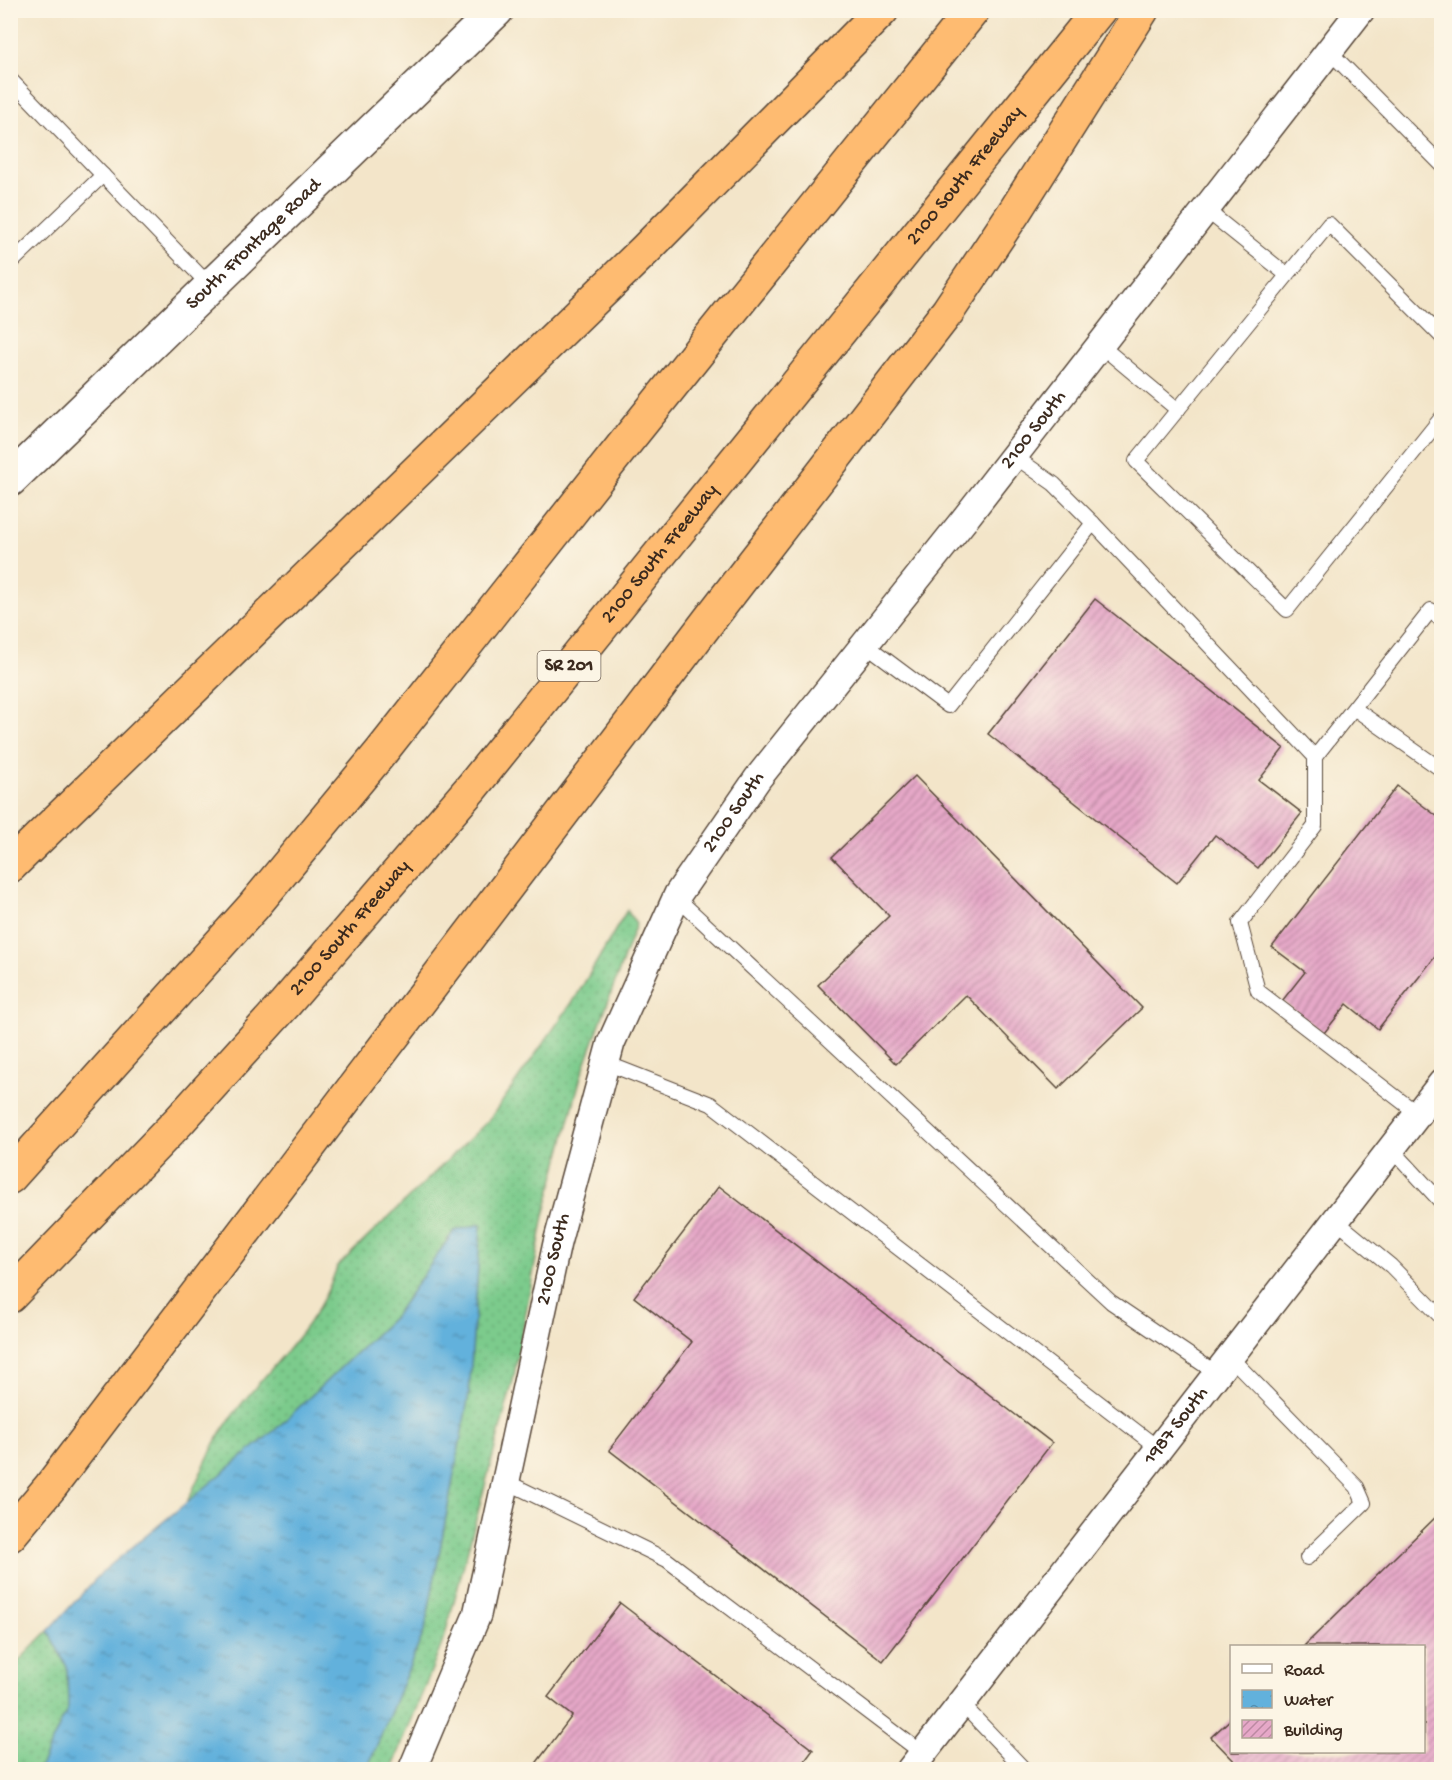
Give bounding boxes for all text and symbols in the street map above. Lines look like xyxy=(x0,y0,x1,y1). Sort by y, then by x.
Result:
street label: 2100 South Freeway xyxy=(902,101,1028,250)
street label: South Frontage Road xyxy=(181,172,328,315)
street label: 2100 South xyxy=(996,386,1072,474)
street label: 2100 South Freeway xyxy=(597,480,723,628)
road number: SR 201 xyxy=(538,651,600,681)
street label: 2100 South xyxy=(698,767,770,858)
street label: 2100 South Freeway xyxy=(285,855,415,1001)
street label: 2100 South xyxy=(532,1211,576,1307)
street label: 1987 South xyxy=(1138,1382,1214,1470)
legend xyxy=(1230,1645,1425,1753)
text: Road xyxy=(1284,1661,1325,1682)
text: Water xyxy=(1284,1691,1334,1712)
text: Building xyxy=(1283,1721,1343,1742)

